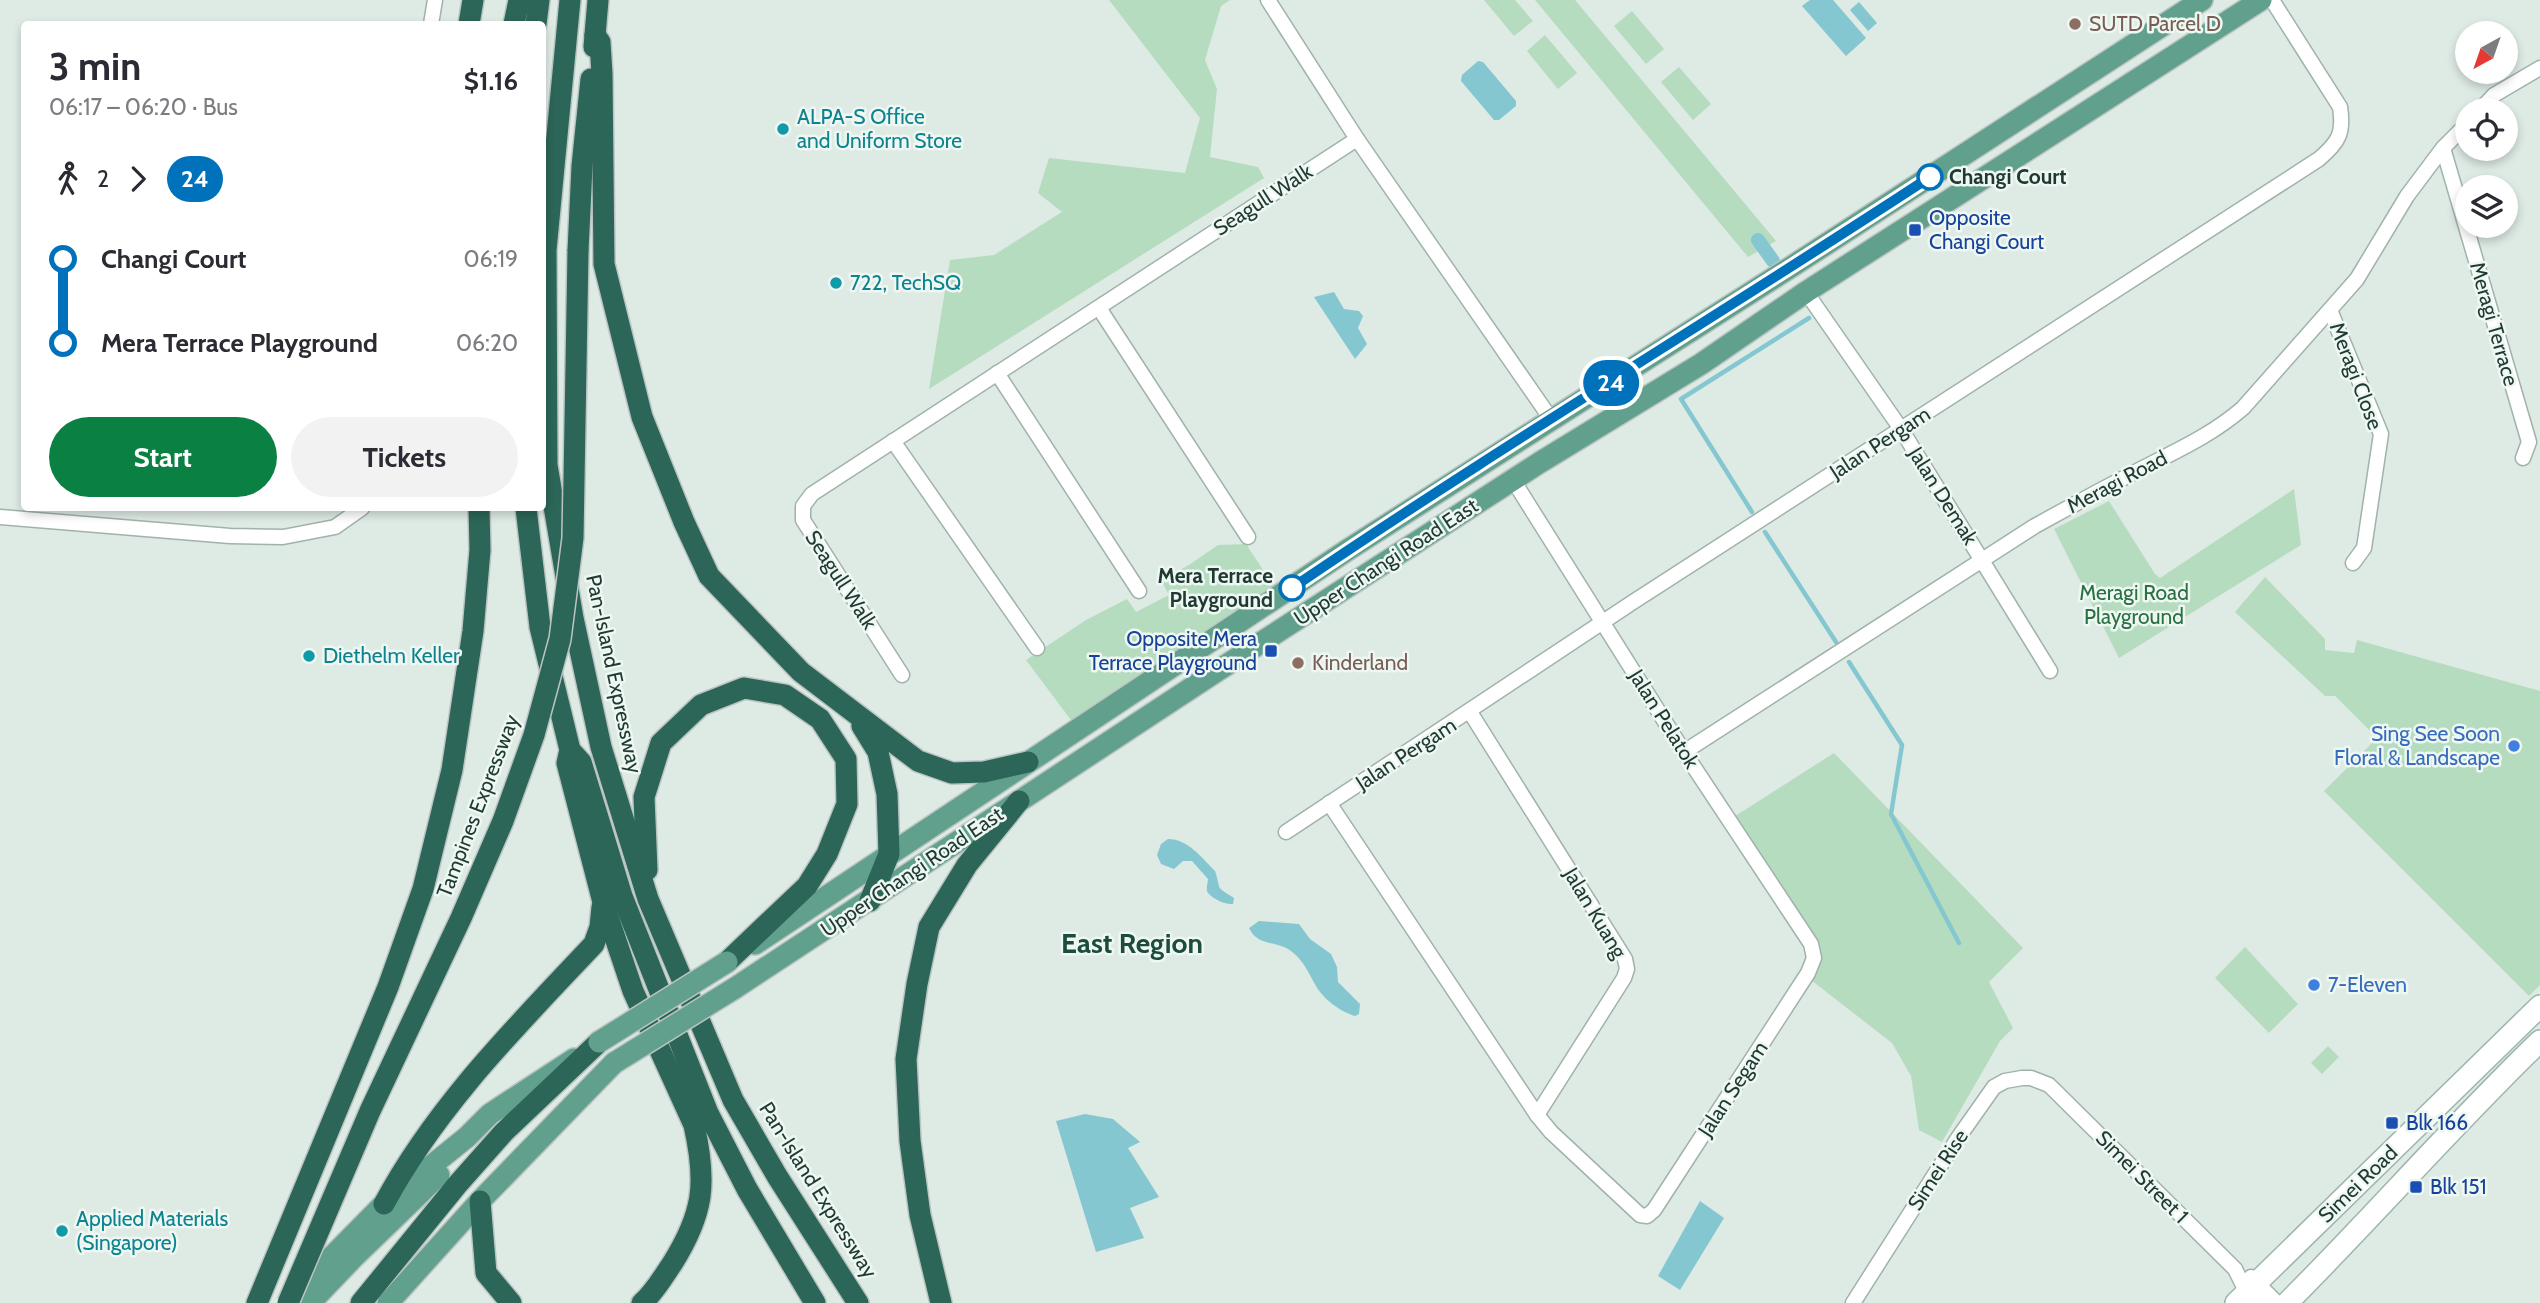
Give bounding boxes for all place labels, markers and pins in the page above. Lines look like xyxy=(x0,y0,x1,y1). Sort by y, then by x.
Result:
place label: SUTD Parcel D xyxy=(2089,11,2221,36)
marker: SUTD Parcel D xyxy=(2067,16,2083,32)
place label: ALPA-S Office and Uniform Store xyxy=(797,104,962,153)
marker: ALPA-S Office and Uniform Store xyxy=(775,121,791,137)
marker: Changi Court xyxy=(1917,164,1943,190)
place label: Changi Court xyxy=(1949,164,2066,189)
place label: Opposite Changi Court xyxy=(1929,205,2044,254)
marker: Opposite Changi Court xyxy=(1907,222,1923,238)
place label: 722, TechSQ xyxy=(850,270,961,295)
marker: 722, TechSQ xyxy=(828,275,844,291)
place label: Mera Terrace Playground xyxy=(1158,563,1273,612)
marker: Mera Terrace Playground xyxy=(1279,575,1305,601)
place label: Opposite Mera Terrace Playground xyxy=(1089,626,1257,675)
place label: Diethelm Keller xyxy=(323,643,460,668)
marker: Opposite Mera Terrace Playground xyxy=(1263,643,1279,659)
marker: Diethelm Keller xyxy=(301,648,317,664)
place label: Kinderland xyxy=(1312,650,1408,675)
marker: Kinderland xyxy=(1290,655,1306,671)
place label: Sing See Soon Floral & Landscape xyxy=(2334,721,2500,770)
marker: Sing See Soon Floral & Landscape xyxy=(2506,738,2522,754)
place label: 7-Eleven xyxy=(2328,972,2407,997)
marker: 7-Eleven xyxy=(2306,977,2322,993)
place label: Blk 166 xyxy=(2406,1110,2468,1135)
marker: Blk 166 xyxy=(2384,1115,2400,1131)
place label: Blk 151 xyxy=(2430,1174,2487,1199)
marker: Blk 151 xyxy=(2408,1179,2424,1195)
place label: Applied Materials (Singapore) xyxy=(76,1206,229,1255)
marker: Applied Materials (Singapore) xyxy=(54,1223,70,1239)

